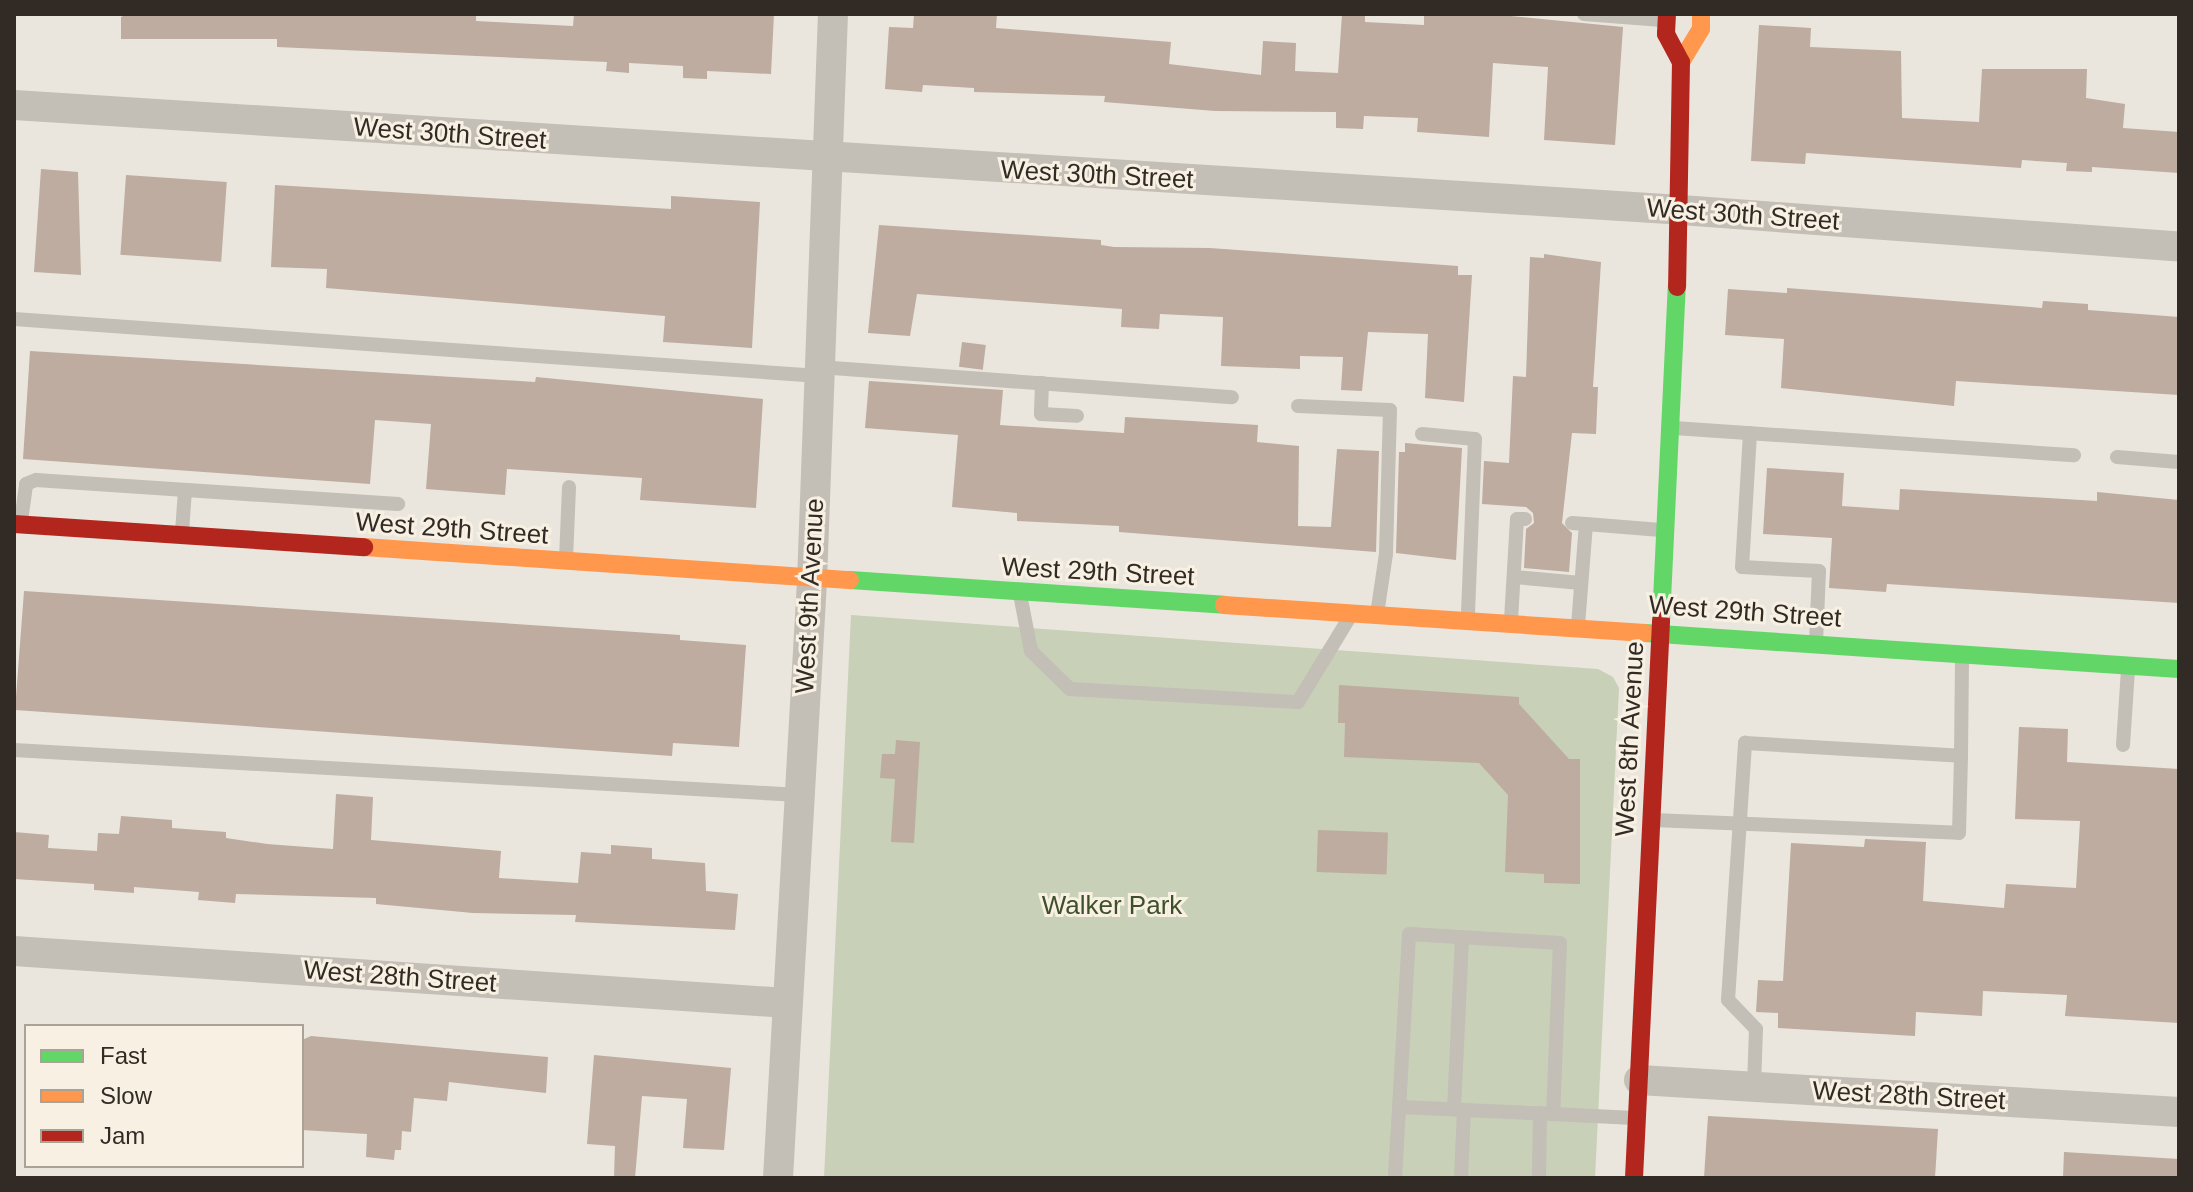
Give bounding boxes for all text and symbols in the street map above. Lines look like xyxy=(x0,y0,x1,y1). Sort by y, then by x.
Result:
street label: West 30th Street xyxy=(353,112,547,156)
street label: West 30th Street xyxy=(1000,154,1194,196)
street label: West 30th Street xyxy=(1646,193,1840,237)
street label: West 9th Avenue xyxy=(789,497,831,695)
street label: West 29th Street xyxy=(355,507,549,551)
street label: West 29th Street xyxy=(1001,551,1195,593)
street label: West 29th Street xyxy=(1648,590,1842,634)
street label: West 8th Avenue xyxy=(1609,640,1651,838)
park label: Walker Park xyxy=(1042,890,1182,922)
street label: West 28th Street xyxy=(303,955,497,999)
legend xyxy=(24,1024,304,1168)
text: Fast xyxy=(100,1042,147,1069)
street label: West 28th Street xyxy=(1812,1075,2006,1117)
text: Slow xyxy=(100,1082,152,1109)
text: Jam xyxy=(100,1122,145,1149)

